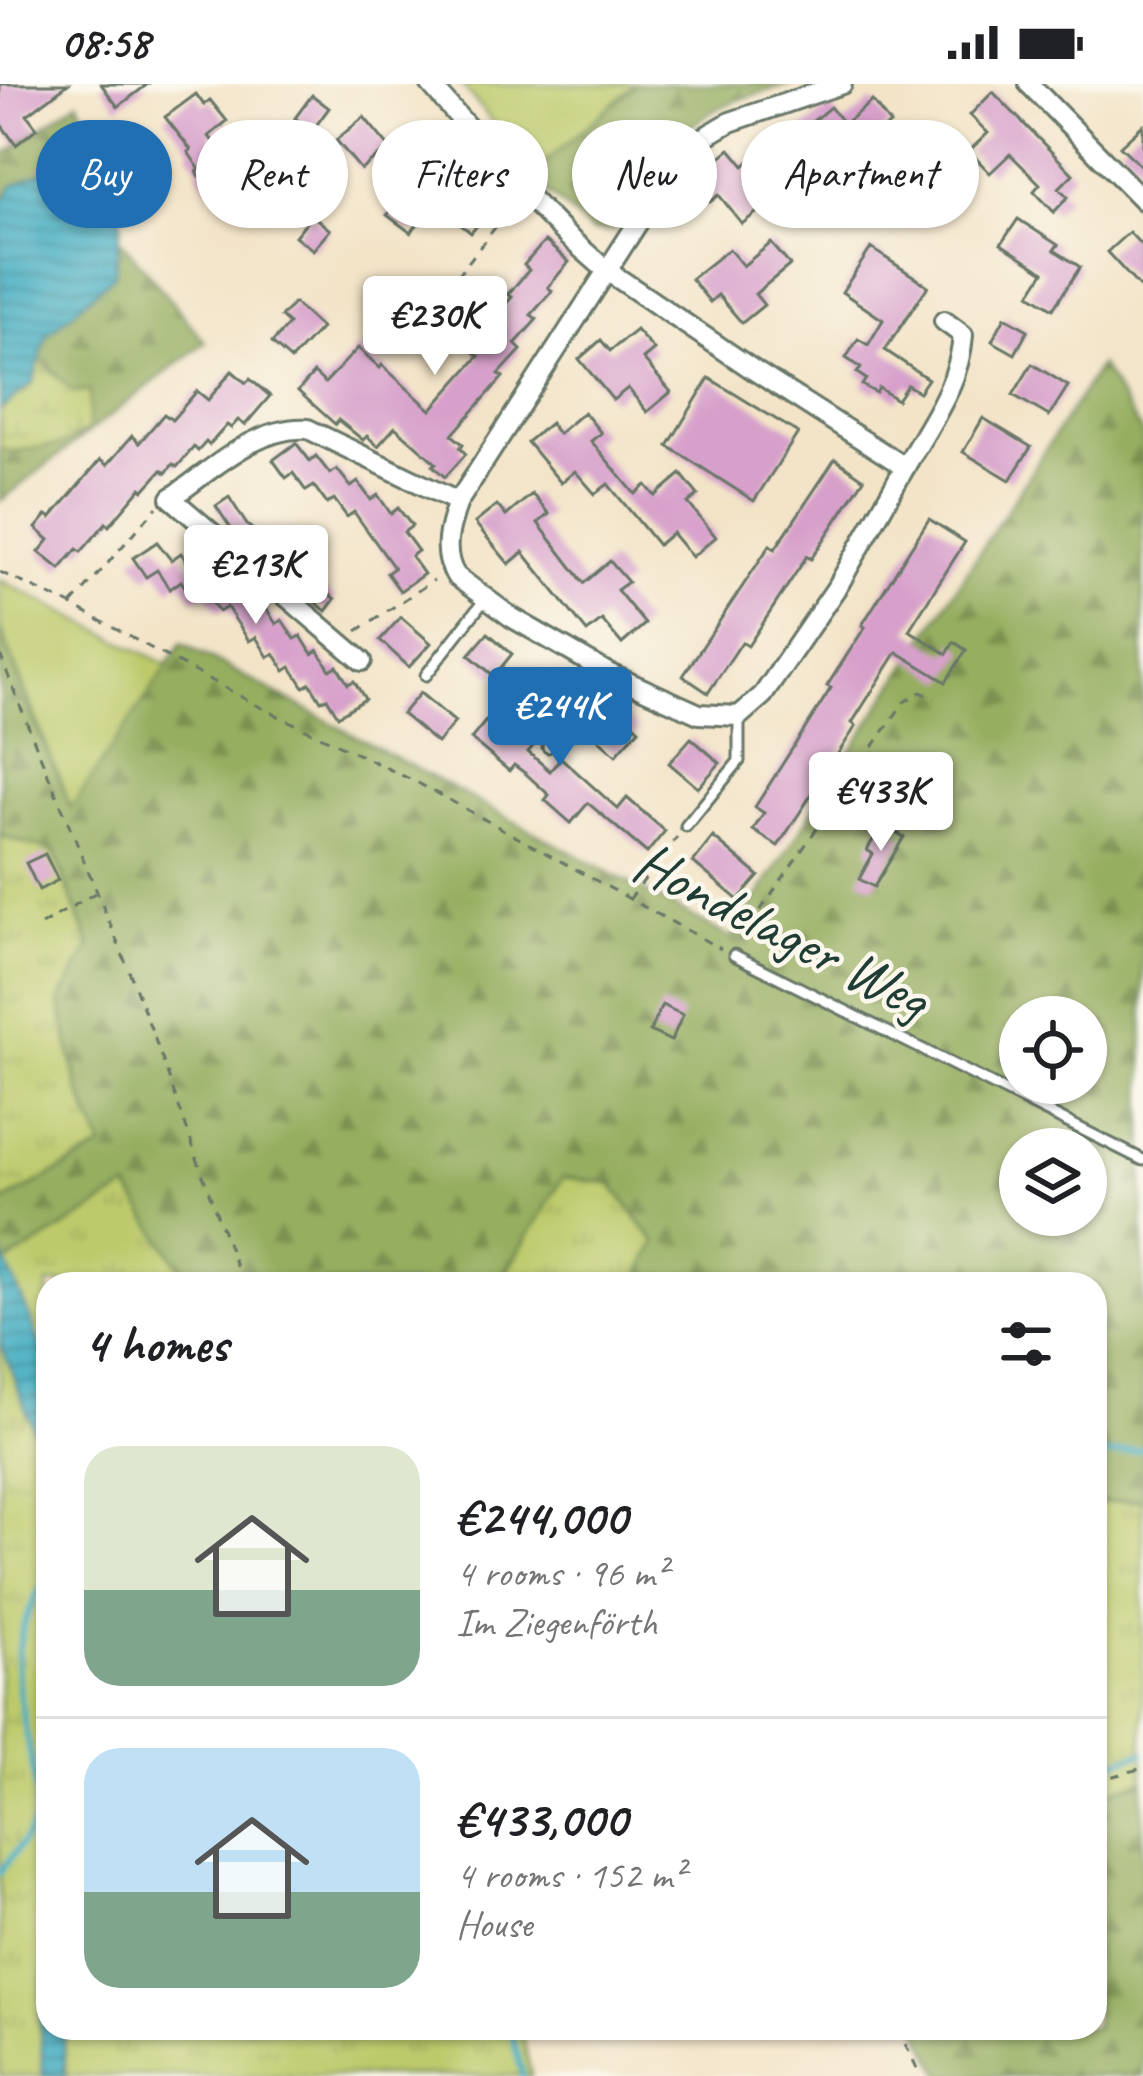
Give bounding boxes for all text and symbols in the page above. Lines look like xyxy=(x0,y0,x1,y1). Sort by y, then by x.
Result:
text: 08:58 xyxy=(60,14,149,71)
chip: Buy xyxy=(36,120,172,228)
chip: Rent xyxy=(196,120,348,228)
chip: Filters xyxy=(372,120,548,228)
chip: New xyxy=(572,120,717,228)
chip: Apartment xyxy=(741,120,979,228)
pin: €230K xyxy=(351,276,519,378)
text: €230K xyxy=(390,290,480,339)
pin: €213K xyxy=(172,525,340,627)
text: €213K xyxy=(211,539,301,588)
pin: €244K xyxy=(476,667,644,769)
text: €244K xyxy=(515,681,605,730)
pin: €433K xyxy=(797,752,965,854)
text: €433K xyxy=(836,766,926,815)
street label: Hondelager Weg xyxy=(621,823,945,1038)
map controls xyxy=(999,996,1107,1236)
button: locate xyxy=(999,996,1107,1104)
button: layers xyxy=(999,1128,1107,1236)
icon: filters xyxy=(993,1311,1059,1377)
text: 4 homes xyxy=(84,1312,228,1376)
text: €244,000 xyxy=(456,1485,627,1549)
icon: home xyxy=(180,1494,324,1638)
text: 4 rooms · 96 m² xyxy=(456,1549,667,1598)
text: Im Ziegenförth xyxy=(456,1598,657,1647)
text: €433,000 xyxy=(456,1787,627,1851)
icon: home xyxy=(180,1796,324,1940)
text: 4 rooms · 152 m² xyxy=(456,1851,684,1900)
text: House xyxy=(456,1900,532,1949)

